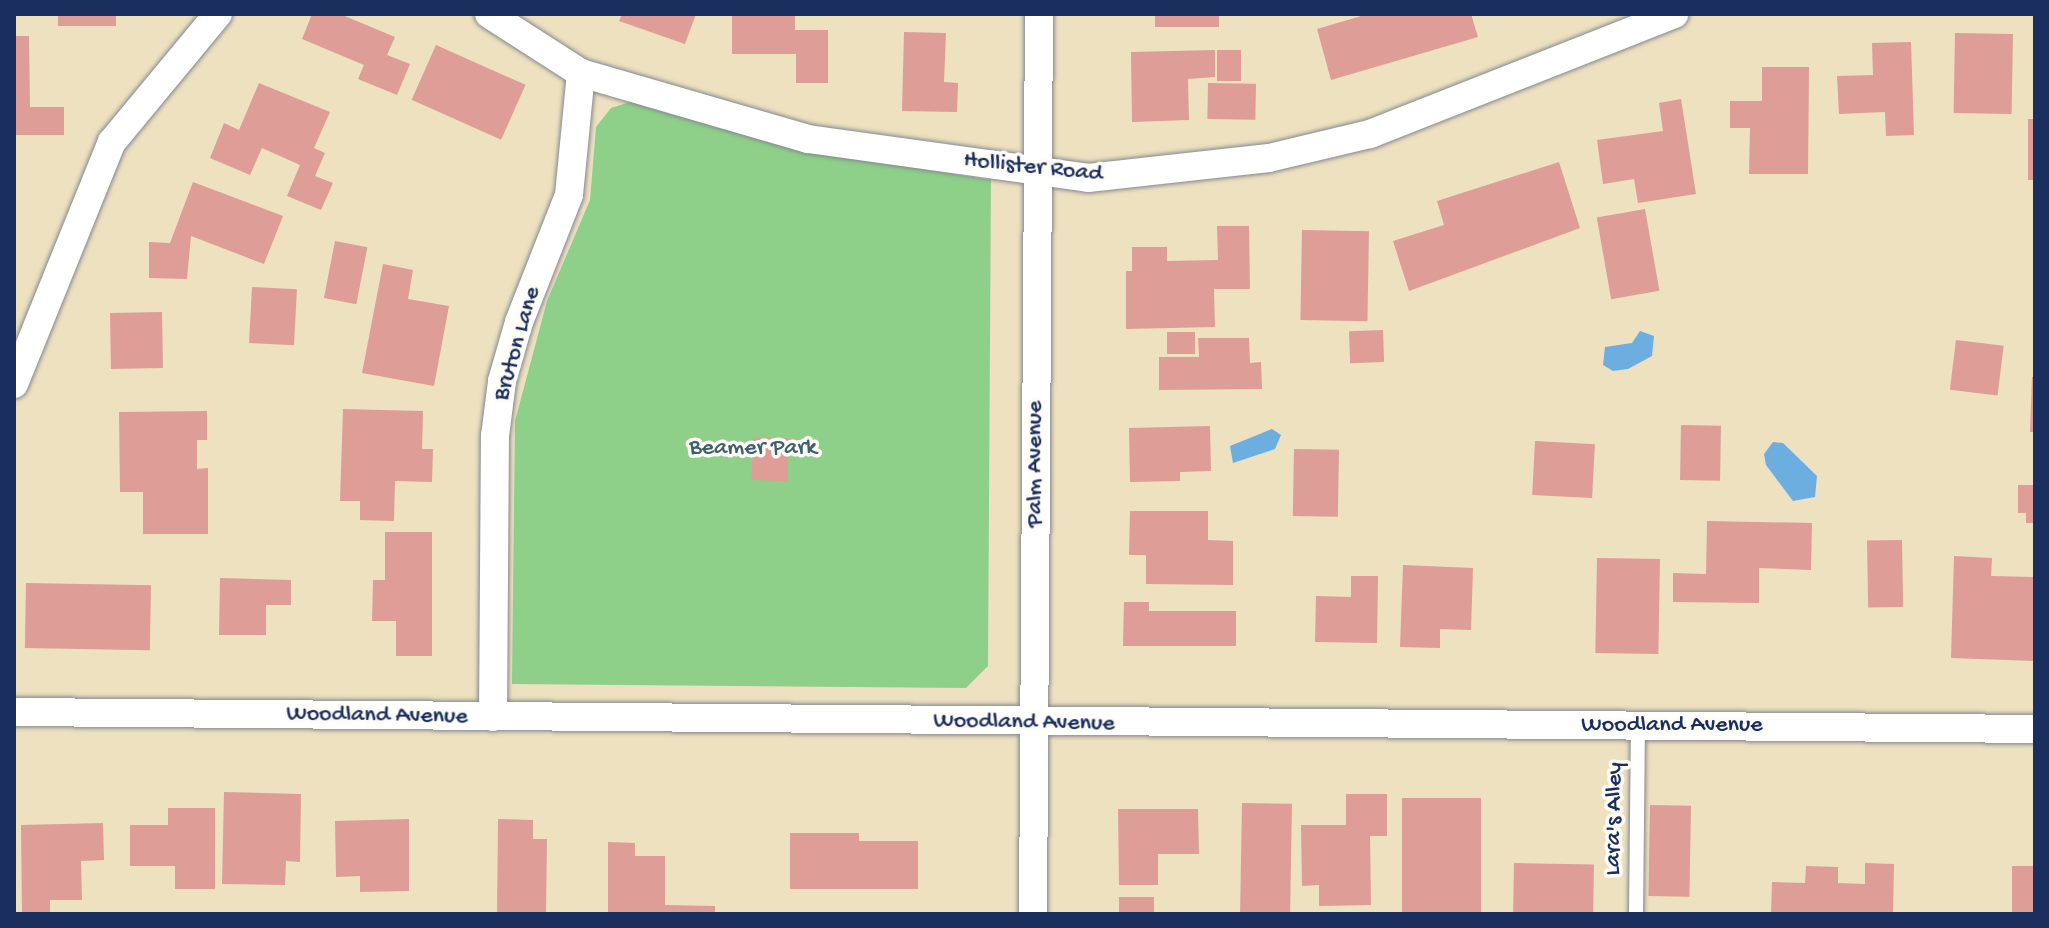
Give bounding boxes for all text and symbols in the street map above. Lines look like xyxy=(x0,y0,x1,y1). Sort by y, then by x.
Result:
street label: Hollister Road xyxy=(962,146,1104,190)
street label: Bruton Lane xyxy=(488,284,548,404)
street label: Palm Avenue xyxy=(1022,401,1050,527)
park label: Beamer Park xyxy=(689,435,817,463)
street label: Woodland Avenue xyxy=(286,700,468,732)
street label: Woodland Avenue xyxy=(933,707,1115,739)
street label: Woodland Avenue xyxy=(1581,712,1763,740)
street label: Lara's Alley xyxy=(1600,762,1630,876)

